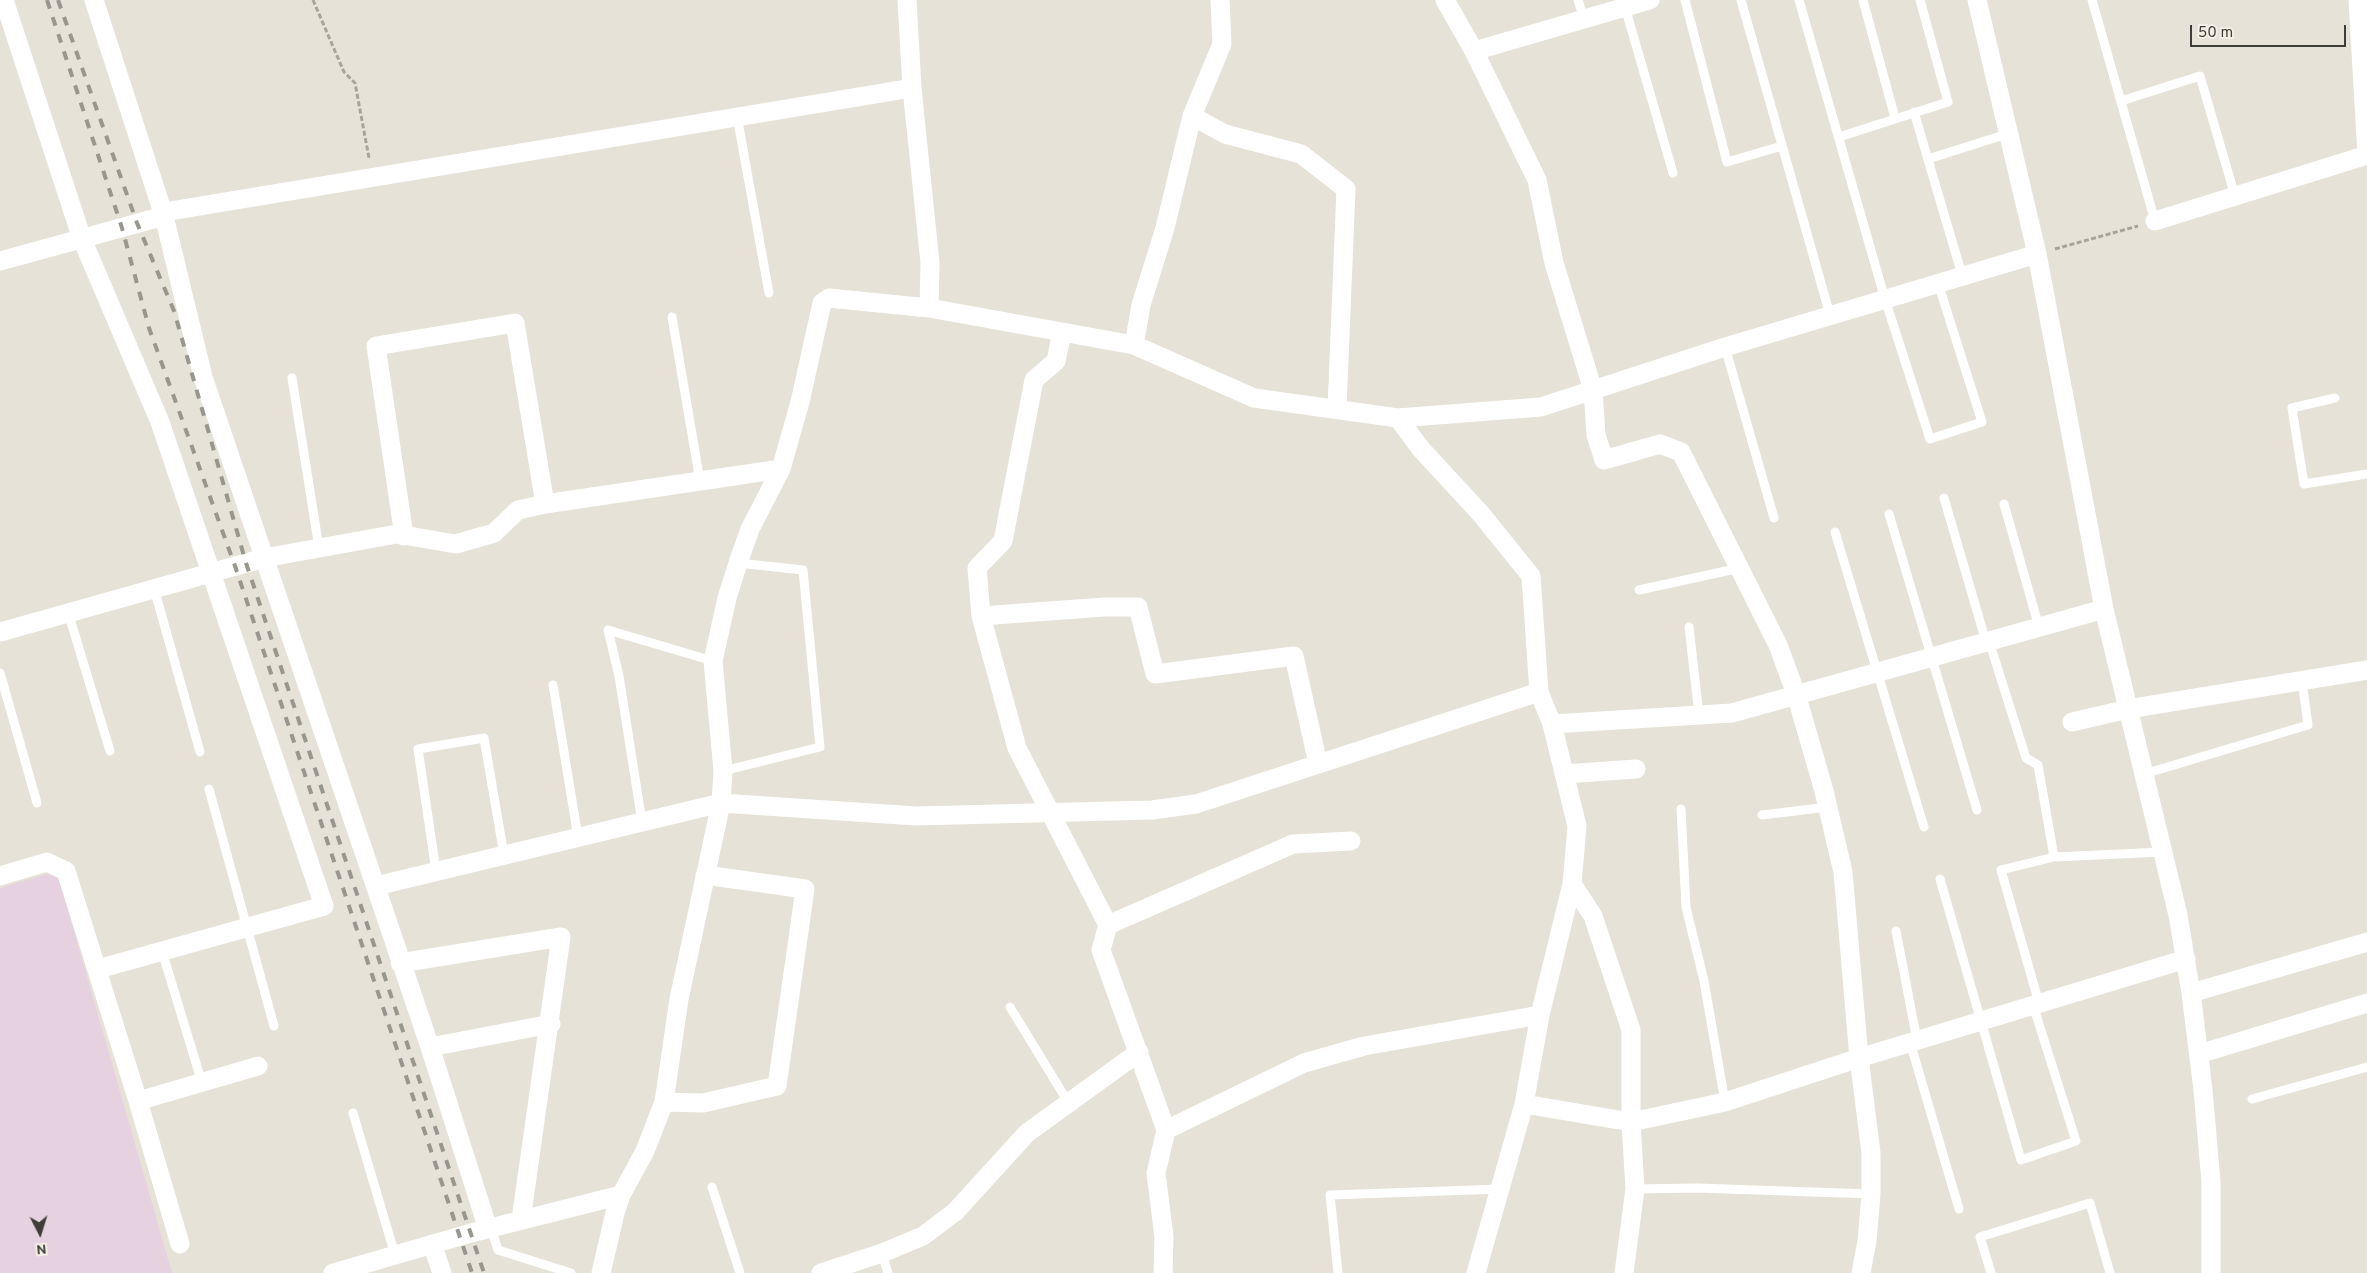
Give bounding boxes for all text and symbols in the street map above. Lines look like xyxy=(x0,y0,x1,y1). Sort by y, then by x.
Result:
scale bar xyxy=(2192,15,2348,47)
text: 50 m xyxy=(2198,24,2233,43)
north arrow xyxy=(15,1208,65,1258)
text: N xyxy=(36,1240,47,1257)

